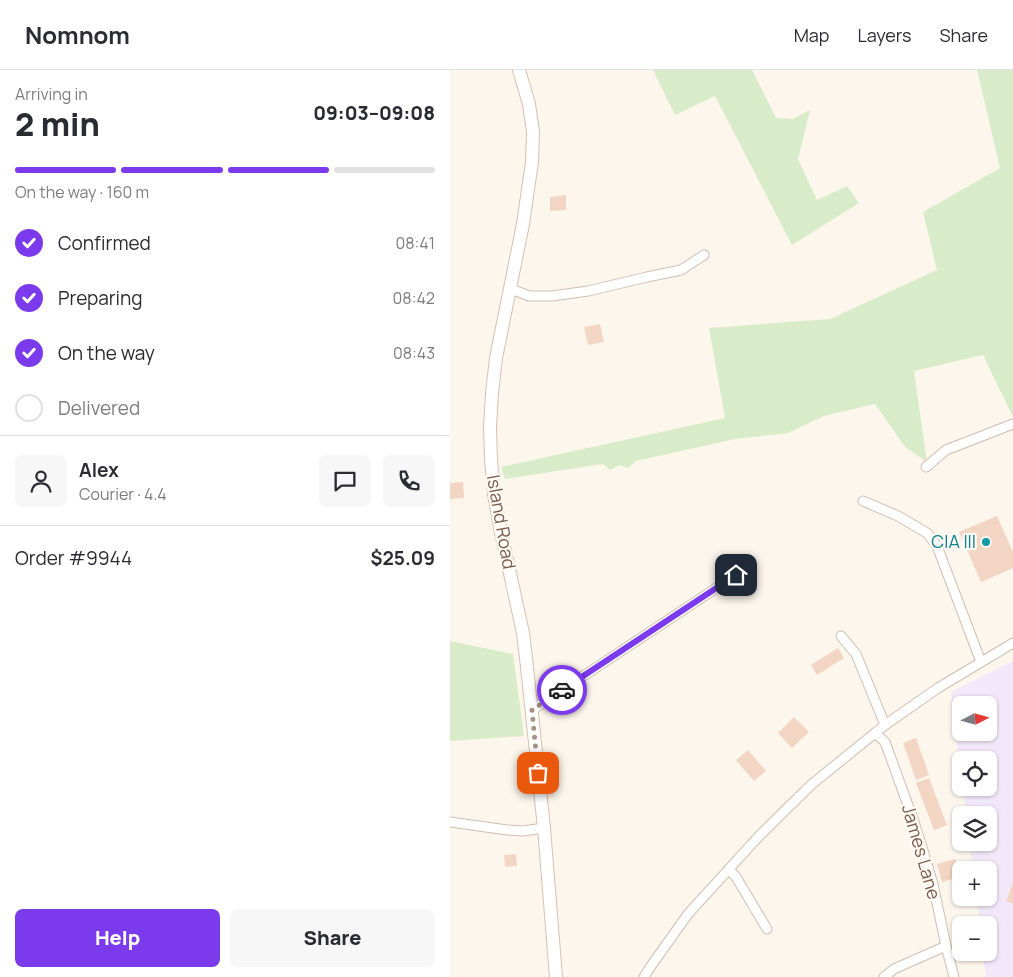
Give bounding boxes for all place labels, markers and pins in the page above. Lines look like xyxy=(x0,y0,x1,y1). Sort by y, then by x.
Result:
place label: CIA III xyxy=(931,529,976,553)
marker: CIA III xyxy=(980,536,992,548)
pin xyxy=(715,554,757,596)
pin xyxy=(517,752,559,794)

